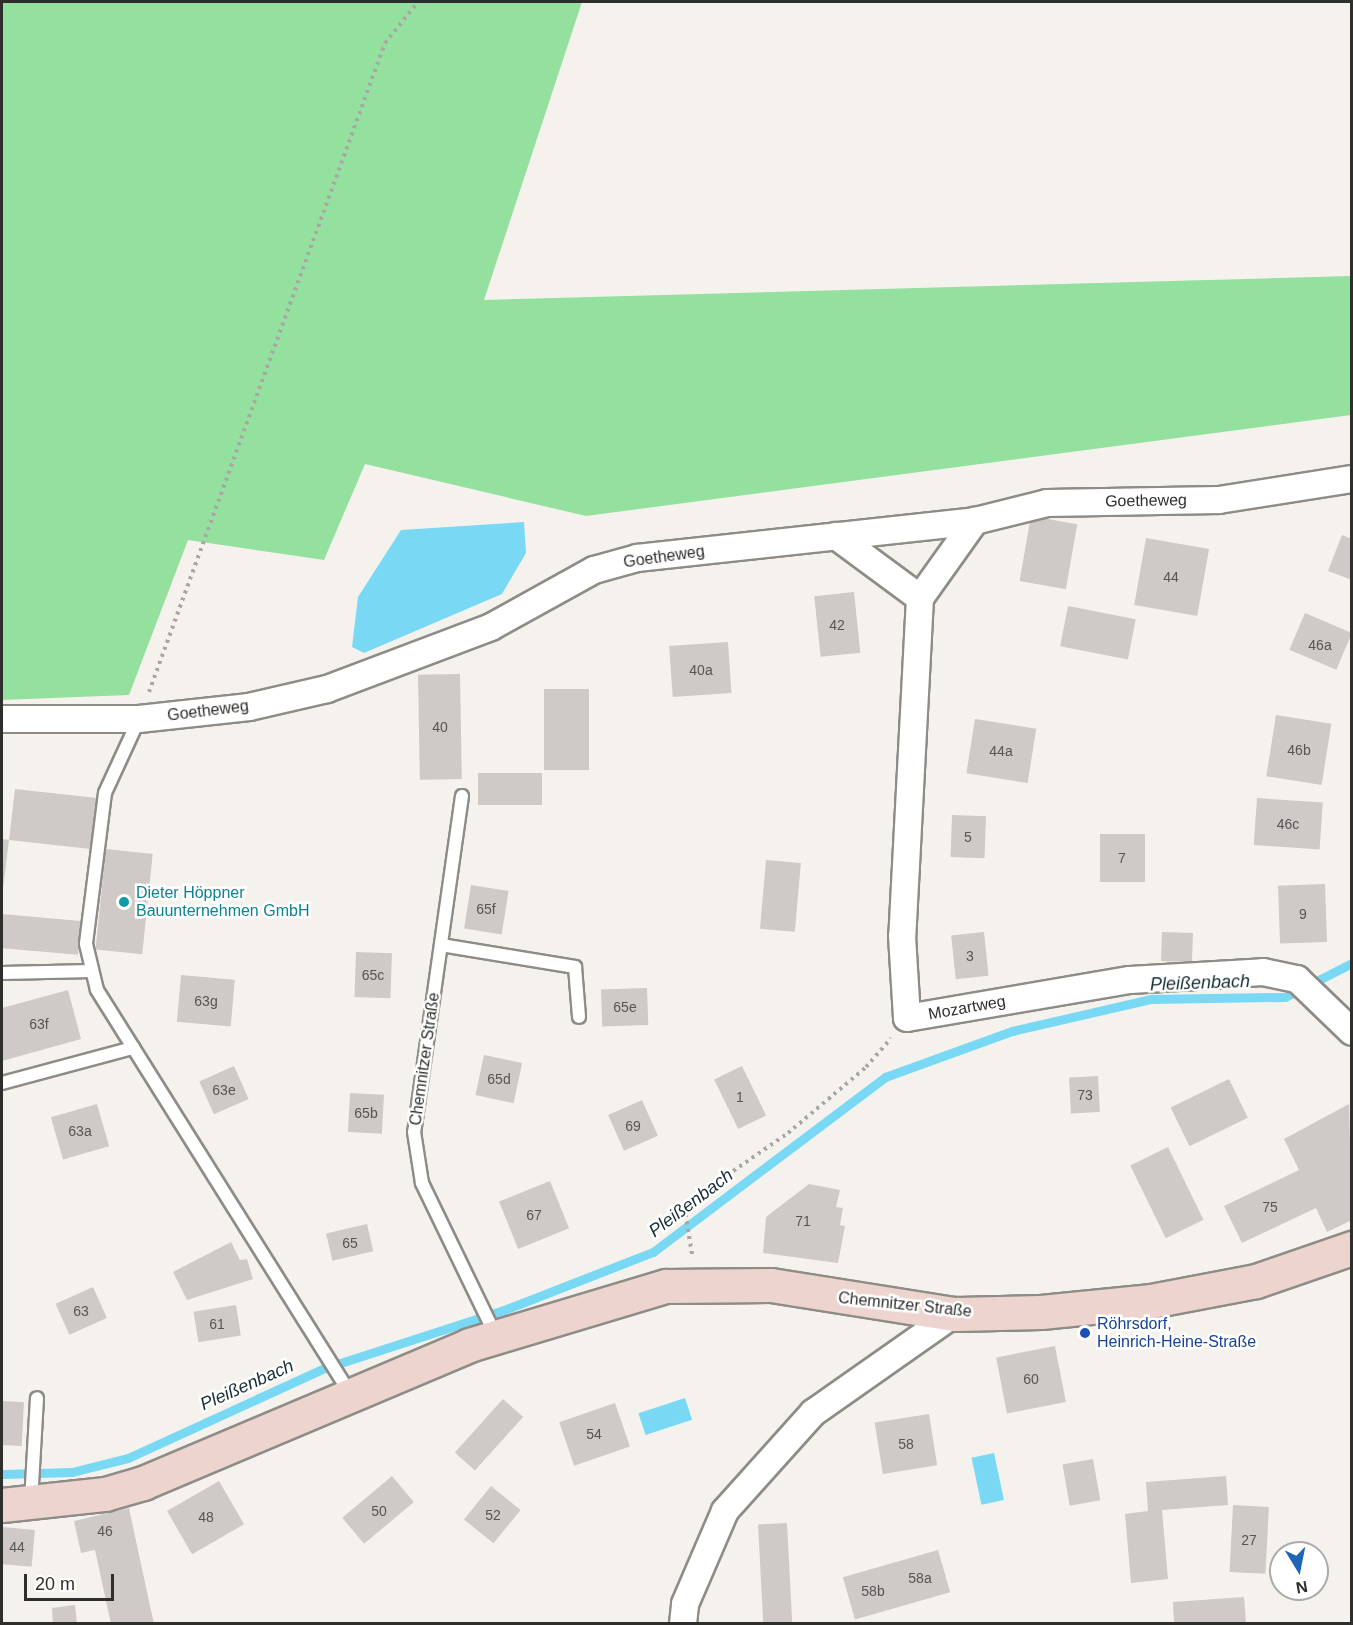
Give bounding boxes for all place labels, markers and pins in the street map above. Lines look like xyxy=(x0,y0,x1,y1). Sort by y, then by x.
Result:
place label: Dieter Höppner Bauunternehmen GmbH xyxy=(136,883,309,921)
marker: Dieter Höppner Bauunternehmen GmbH xyxy=(117,895,131,909)
place label: Röhrsdorf, Heinrich-Heine-Straße xyxy=(1097,1314,1256,1352)
marker: Röhrsdorf, Heinrich-Heine-Straße xyxy=(1078,1326,1092,1340)

